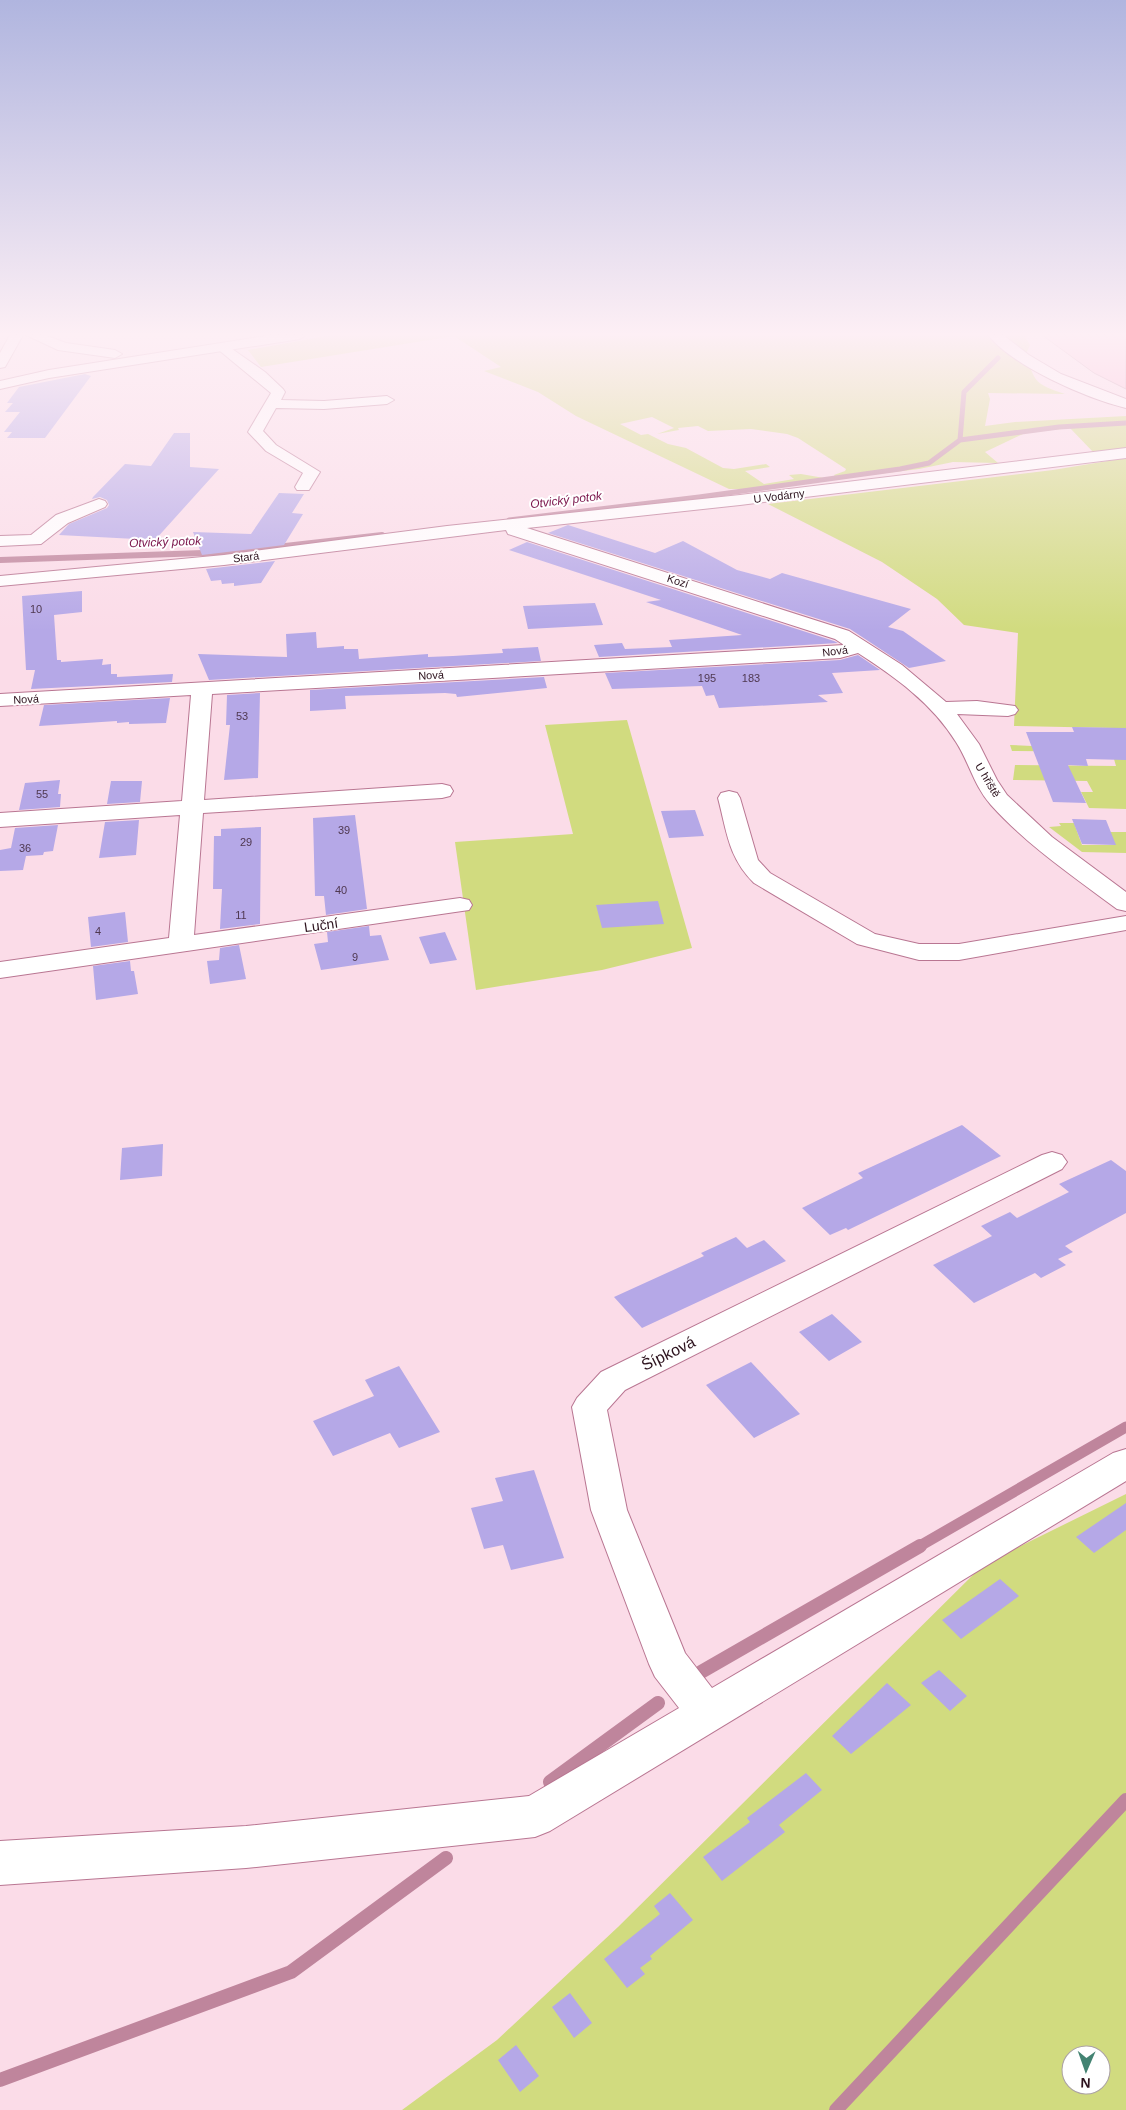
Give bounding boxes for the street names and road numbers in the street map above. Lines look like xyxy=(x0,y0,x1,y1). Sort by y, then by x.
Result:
street label: U Vodárny xyxy=(753,487,806,505)
street label: Stará xyxy=(232,549,261,565)
street label: Kozí xyxy=(666,572,690,590)
street label: Nová xyxy=(822,643,849,659)
street label: Nová xyxy=(418,668,445,682)
street label: Nová xyxy=(13,692,40,706)
street label: U hřiště xyxy=(973,761,1003,799)
street label: Luční xyxy=(303,915,339,935)
street label: Šípková xyxy=(638,1332,698,1374)

